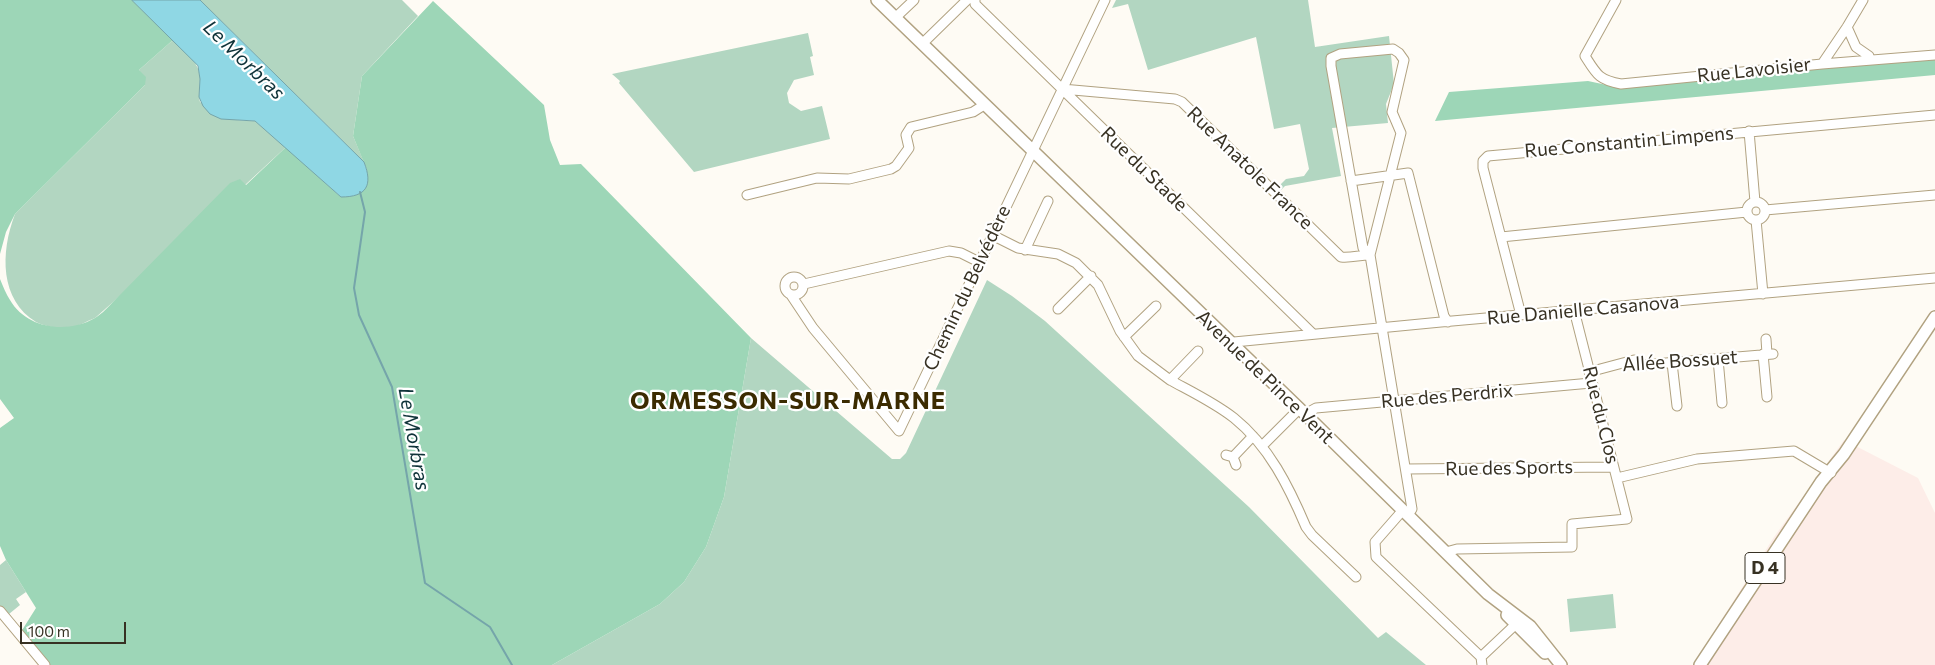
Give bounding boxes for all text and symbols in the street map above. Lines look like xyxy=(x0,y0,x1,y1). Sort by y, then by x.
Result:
water label: Le Morbras xyxy=(198,15,290,105)
street label: Rue Lavoisier xyxy=(1696,53,1812,87)
street label: Rue Anatole France xyxy=(1182,102,1318,234)
street label: Rue du Stade xyxy=(1096,122,1192,216)
street label: Rue Constantin Limpens xyxy=(1524,122,1734,162)
street label: Chemin du Belvédère xyxy=(919,202,1015,374)
street label: Rue Danielle Casanova xyxy=(1486,290,1680,330)
street label: Avenue de Pince Vent xyxy=(1191,305,1339,449)
street label: Allée Bossuet xyxy=(1622,346,1738,376)
street label: Rue du Clos xyxy=(1578,364,1624,466)
street label: Rue des Perdrix xyxy=(1380,379,1514,413)
water label: Le Morbras xyxy=(393,386,435,492)
district label: ORMESSON-SUR-MARNE xyxy=(628,387,948,415)
street label: Rue des Sports xyxy=(1445,455,1573,481)
road number: D 4 xyxy=(1745,552,1785,584)
scale bar xyxy=(22,612,129,644)
text: 100 m xyxy=(28,622,70,640)

